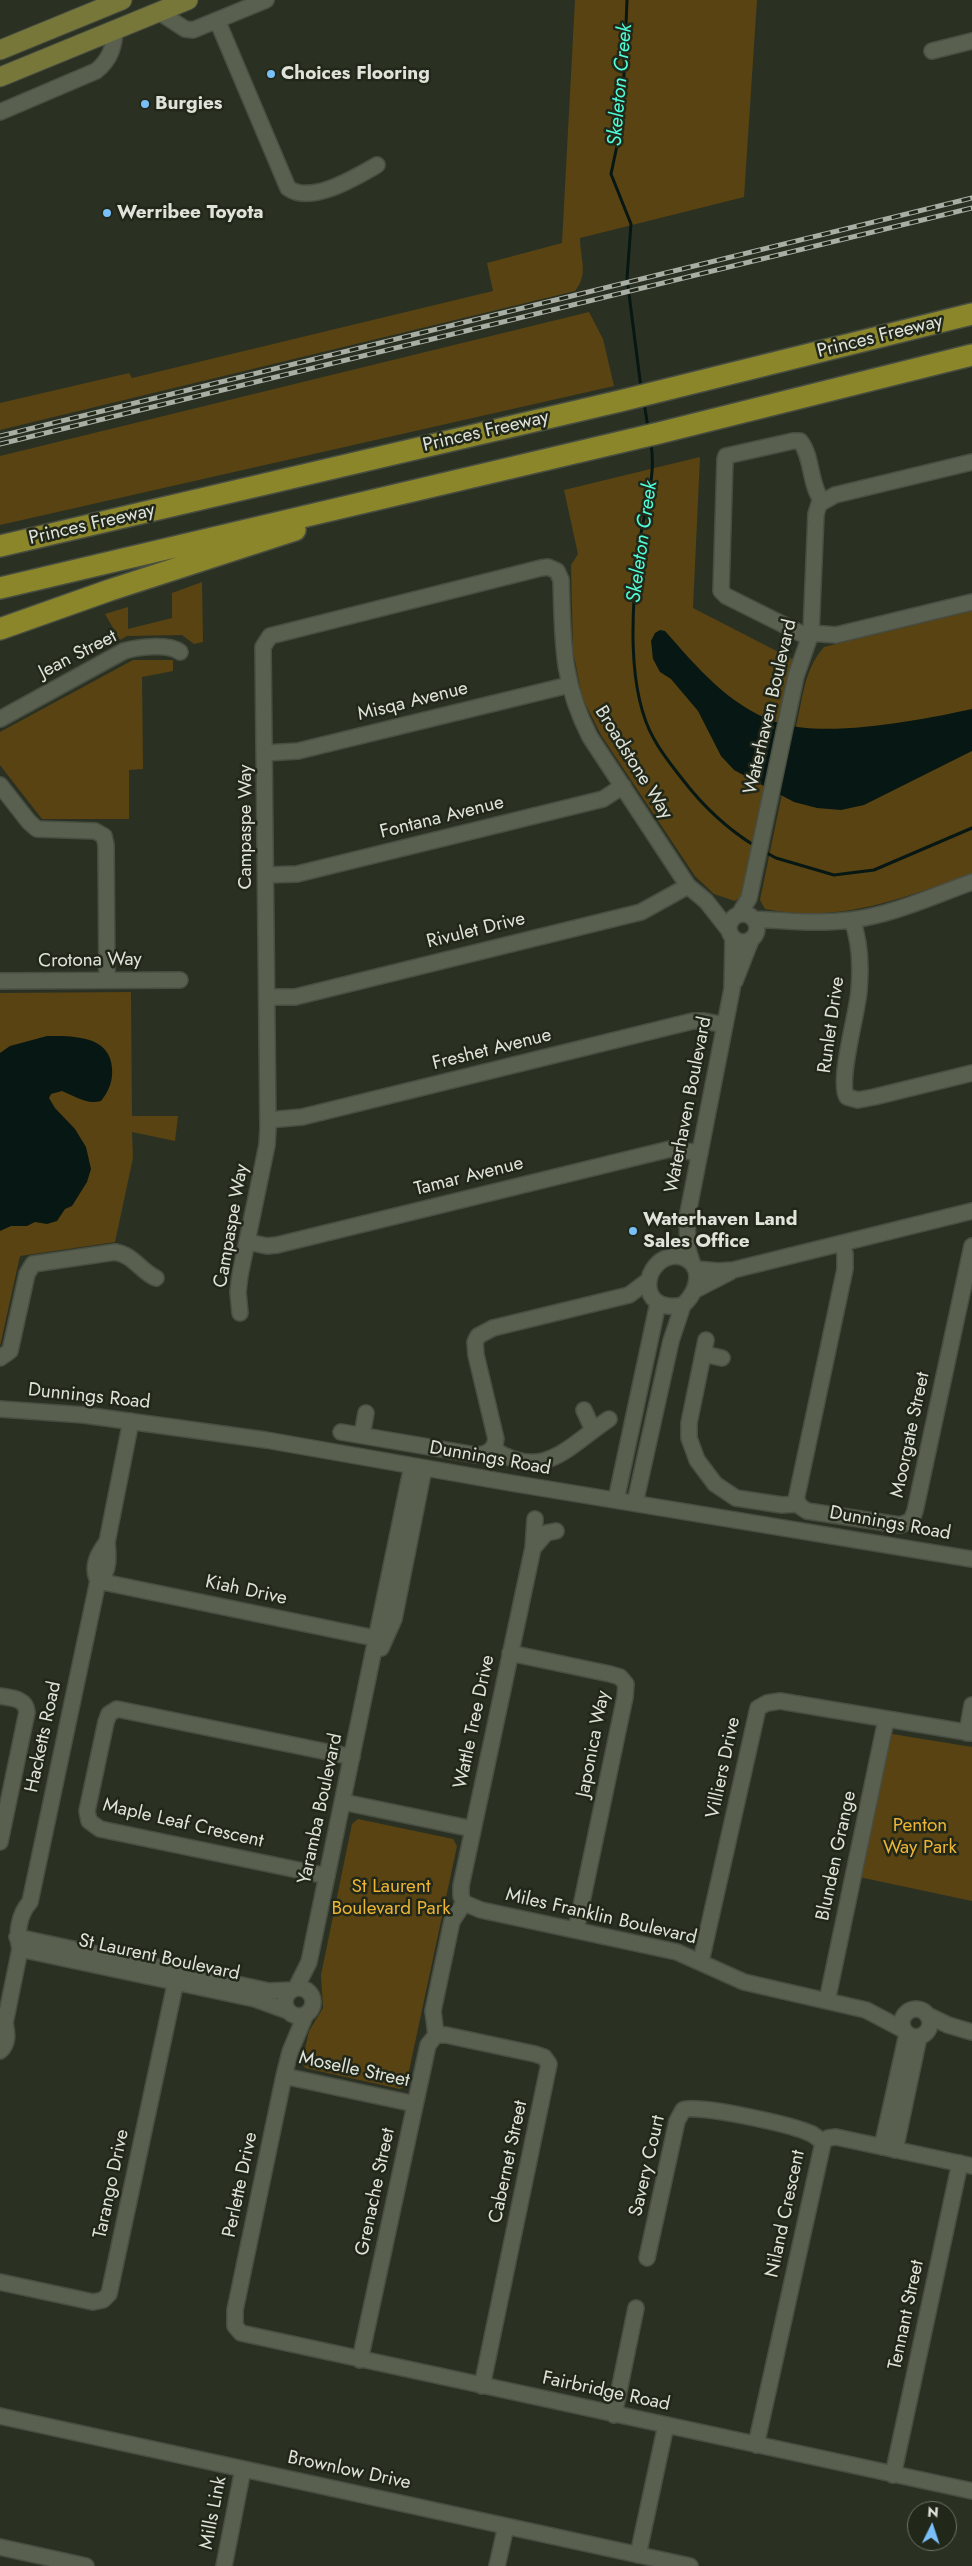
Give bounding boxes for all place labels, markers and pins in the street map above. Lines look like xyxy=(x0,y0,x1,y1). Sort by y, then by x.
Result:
place label: Choices Flooring xyxy=(281,63,430,85)
marker: Choices Flooring xyxy=(265,68,277,80)
place label: Burgies xyxy=(155,93,222,115)
marker: Burgies xyxy=(139,98,151,110)
place label: Werribee Toyota xyxy=(117,202,263,224)
marker: Werribee Toyota xyxy=(101,207,113,219)
place label: Waterhaven Land Sales Office xyxy=(643,1209,797,1253)
marker: Waterhaven Land Sales Office xyxy=(627,1225,639,1237)

